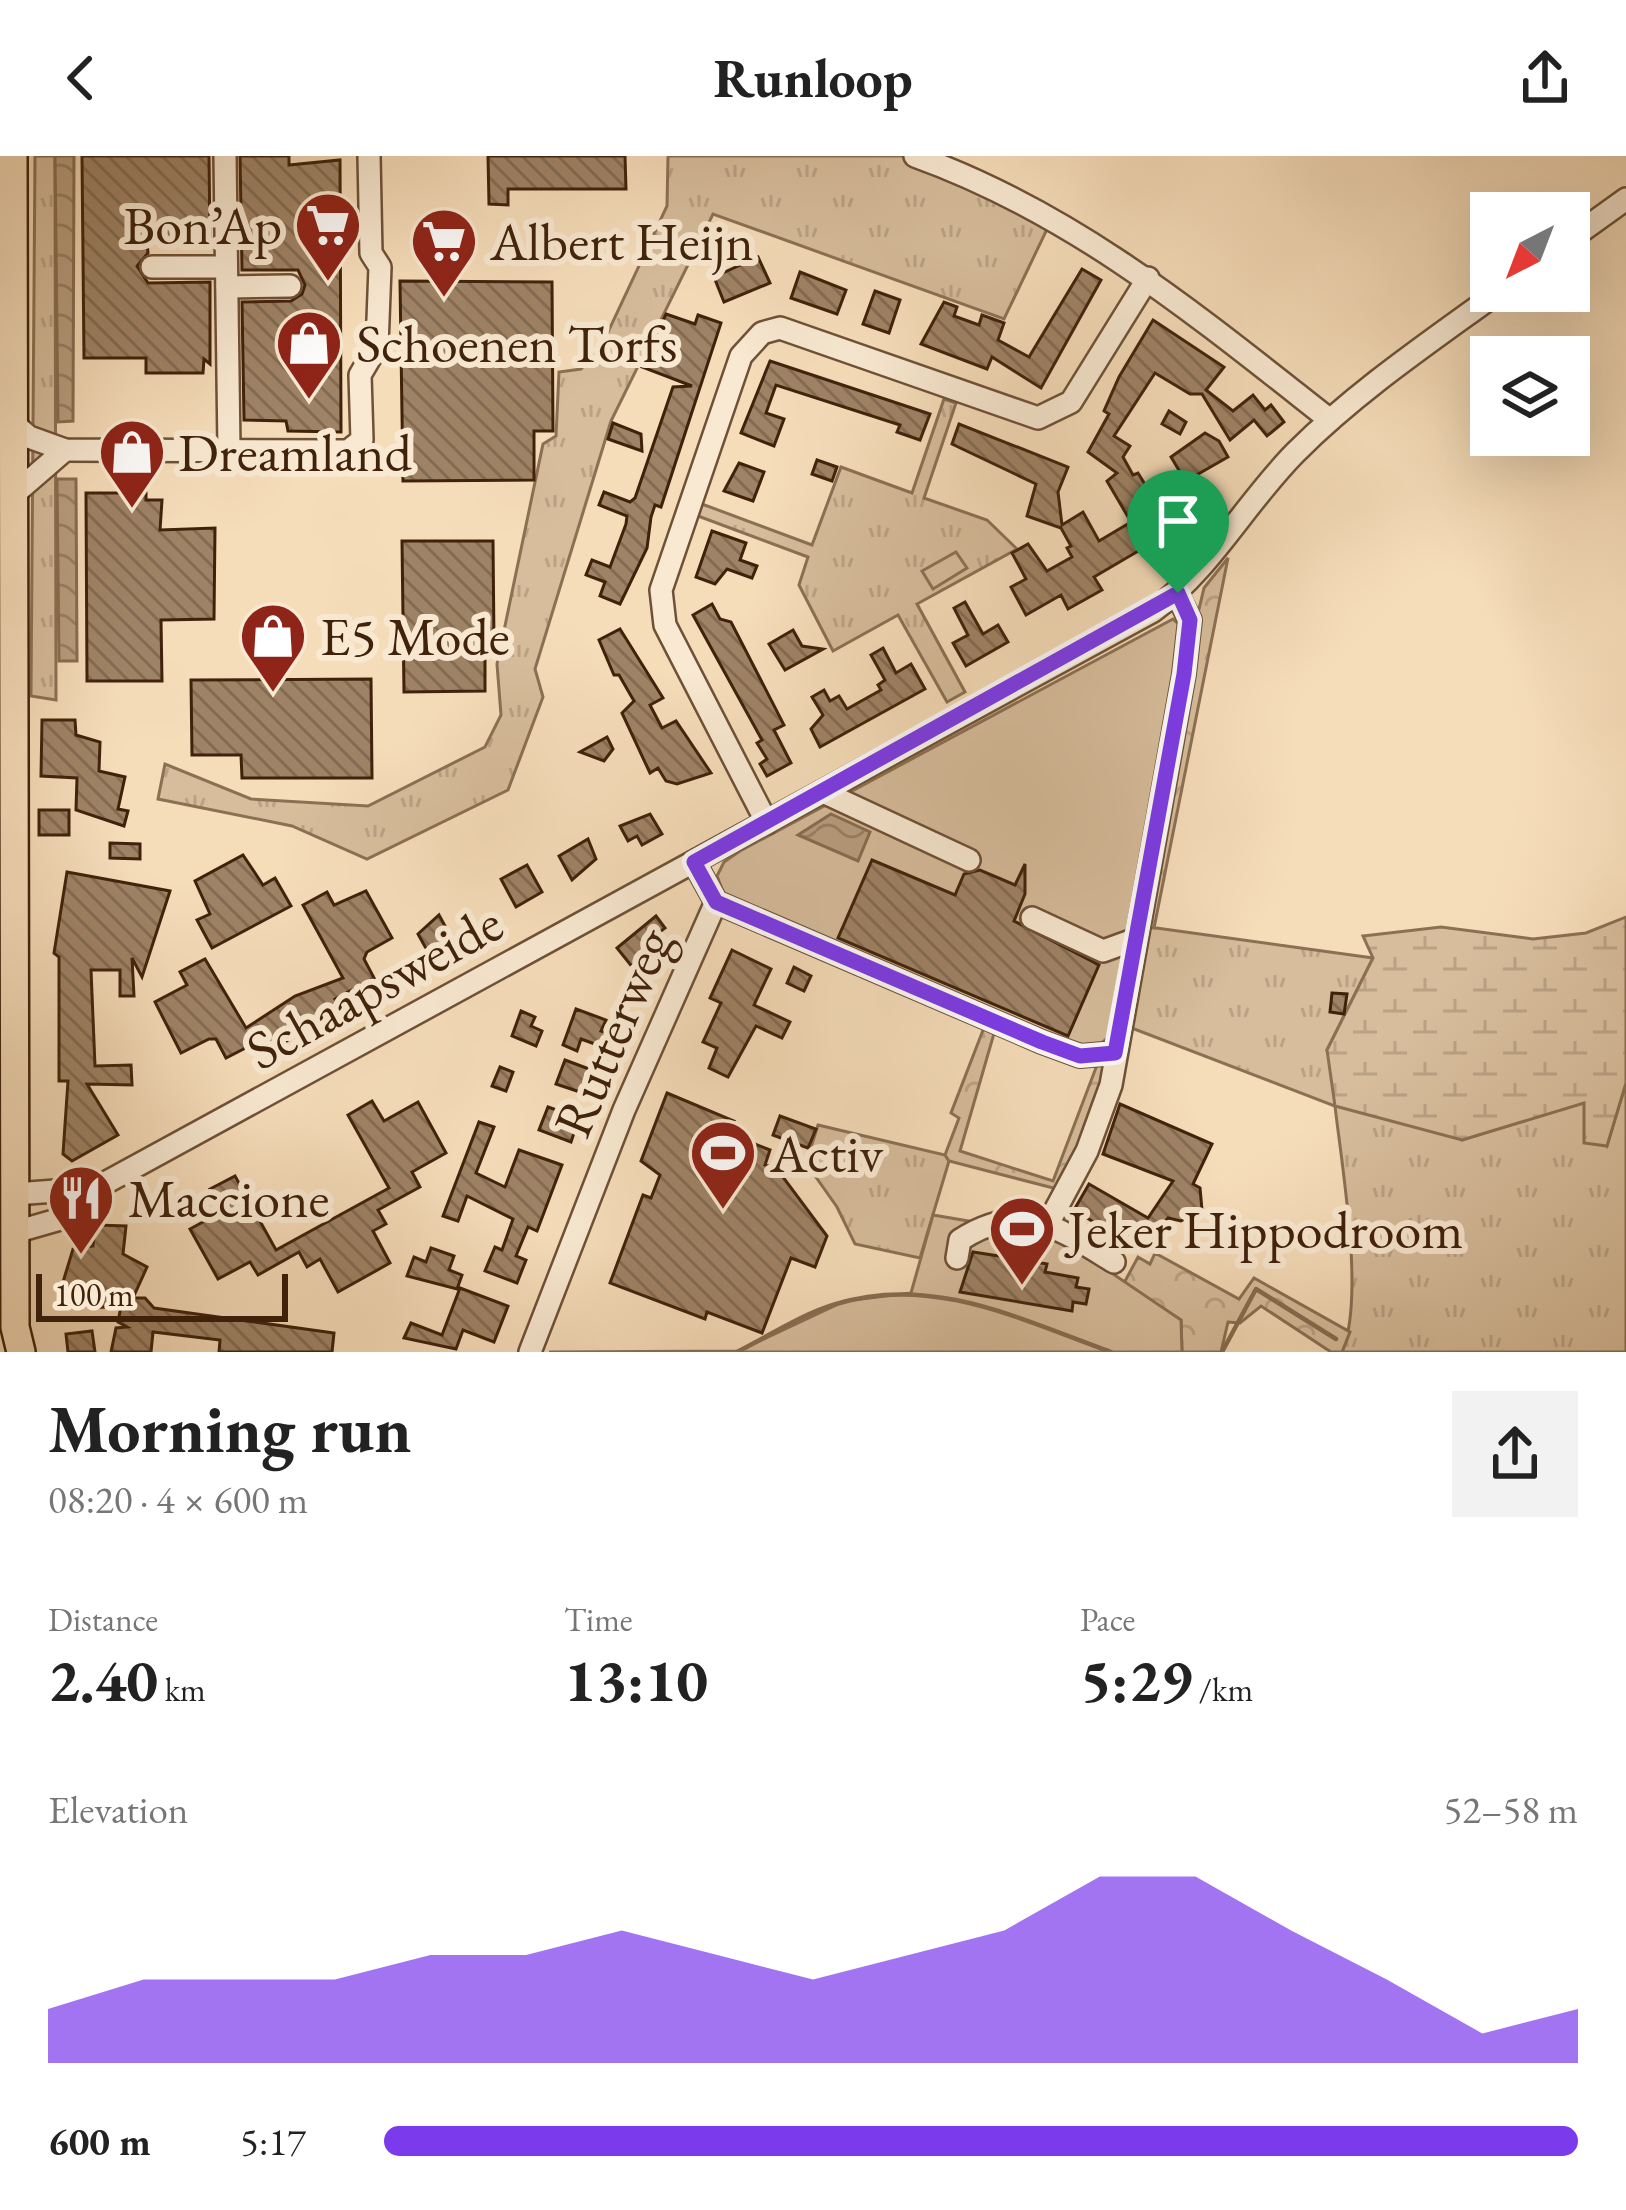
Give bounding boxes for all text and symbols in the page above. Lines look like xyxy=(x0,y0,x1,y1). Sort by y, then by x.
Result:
text: Runloop xyxy=(713,43,913,113)
icon: back xyxy=(48,45,114,111)
icon: share xyxy=(1512,45,1578,111)
place label: Bon’Ap xyxy=(124,190,282,260)
supermarket icon: Bon’Ap xyxy=(293,190,363,284)
north arrow xyxy=(1470,192,1590,312)
map controls xyxy=(1470,192,1590,456)
supermarket icon: Albert Heijn xyxy=(409,206,479,300)
place label: Albert Heijn xyxy=(489,206,754,276)
shop icon: Schoenen Torfs xyxy=(274,308,344,402)
place label: Schoenen Torfs xyxy=(356,308,677,378)
button: layers xyxy=(1470,336,1590,456)
shop icon: Dreamland xyxy=(97,417,167,511)
place label: Dreamland xyxy=(178,417,412,487)
pin xyxy=(1127,470,1229,593)
icon: arrive xyxy=(1145,488,1211,554)
shop icon: E5 Mode xyxy=(238,601,308,695)
place label: E5 Mode xyxy=(320,601,510,671)
street label: Schaapsweide xyxy=(234,887,514,1085)
street label: Rutterweg xyxy=(537,917,687,1147)
sports icon: Activ xyxy=(688,1118,758,1212)
place label: Activ xyxy=(769,1118,884,1188)
restaurant icon: Maccione xyxy=(46,1163,116,1257)
place label: Maccione xyxy=(128,1163,330,1233)
sports icon: Jeker Hippodroom xyxy=(987,1194,1057,1288)
place label: Jeker Hippodroom xyxy=(1064,1194,1463,1264)
scale bar xyxy=(36,1268,288,1321)
text: 100 m xyxy=(54,1273,134,1316)
text: Morning run xyxy=(48,1386,412,1472)
button: share xyxy=(1452,1391,1578,1517)
text: 08:20 · 4 × 600 m xyxy=(48,1474,308,1525)
text: Distance xyxy=(48,1598,158,1641)
text: Time xyxy=(564,1598,633,1641)
text: Pace xyxy=(1080,1598,1135,1641)
text: 2.40 xyxy=(48,1641,158,1719)
text: 13:10 xyxy=(564,1641,708,1719)
text: 5:29 xyxy=(1080,1641,1192,1719)
text: km xyxy=(158,1668,206,1711)
text: /km xyxy=(1192,1668,1253,1711)
text: Elevation xyxy=(48,1784,188,1835)
text: 52–58 m xyxy=(1444,1784,1578,1835)
text: 600 m xyxy=(48,2116,151,2167)
text: 5:17 xyxy=(240,2116,306,2167)

